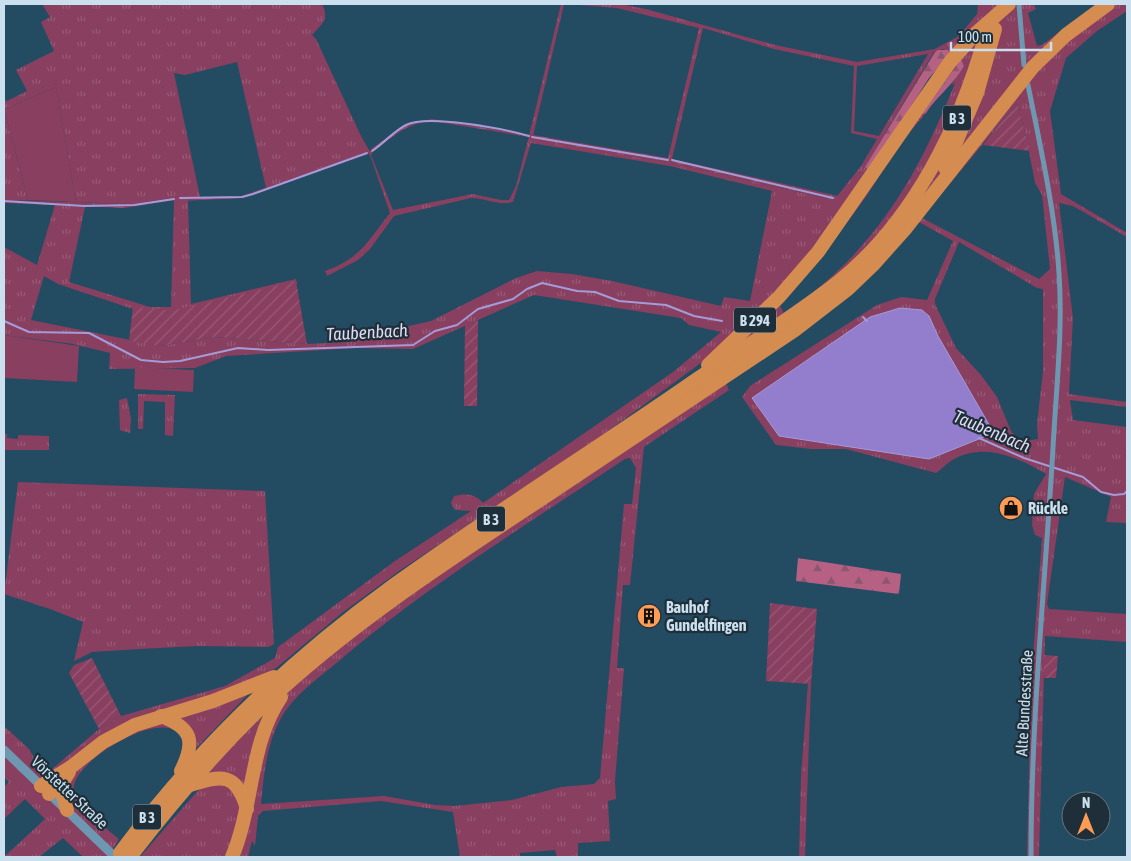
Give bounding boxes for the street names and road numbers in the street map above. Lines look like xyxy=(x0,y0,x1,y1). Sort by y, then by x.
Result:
road number: B 3 xyxy=(943,106,971,130)
road number: B 294 xyxy=(734,308,776,332)
road number: B 3 xyxy=(477,506,505,532)
street label: Alte Bundesstraße xyxy=(1012,649,1036,757)
street label: Vörstetter Straße xyxy=(28,752,112,832)
road number: B 3 xyxy=(133,804,161,830)

